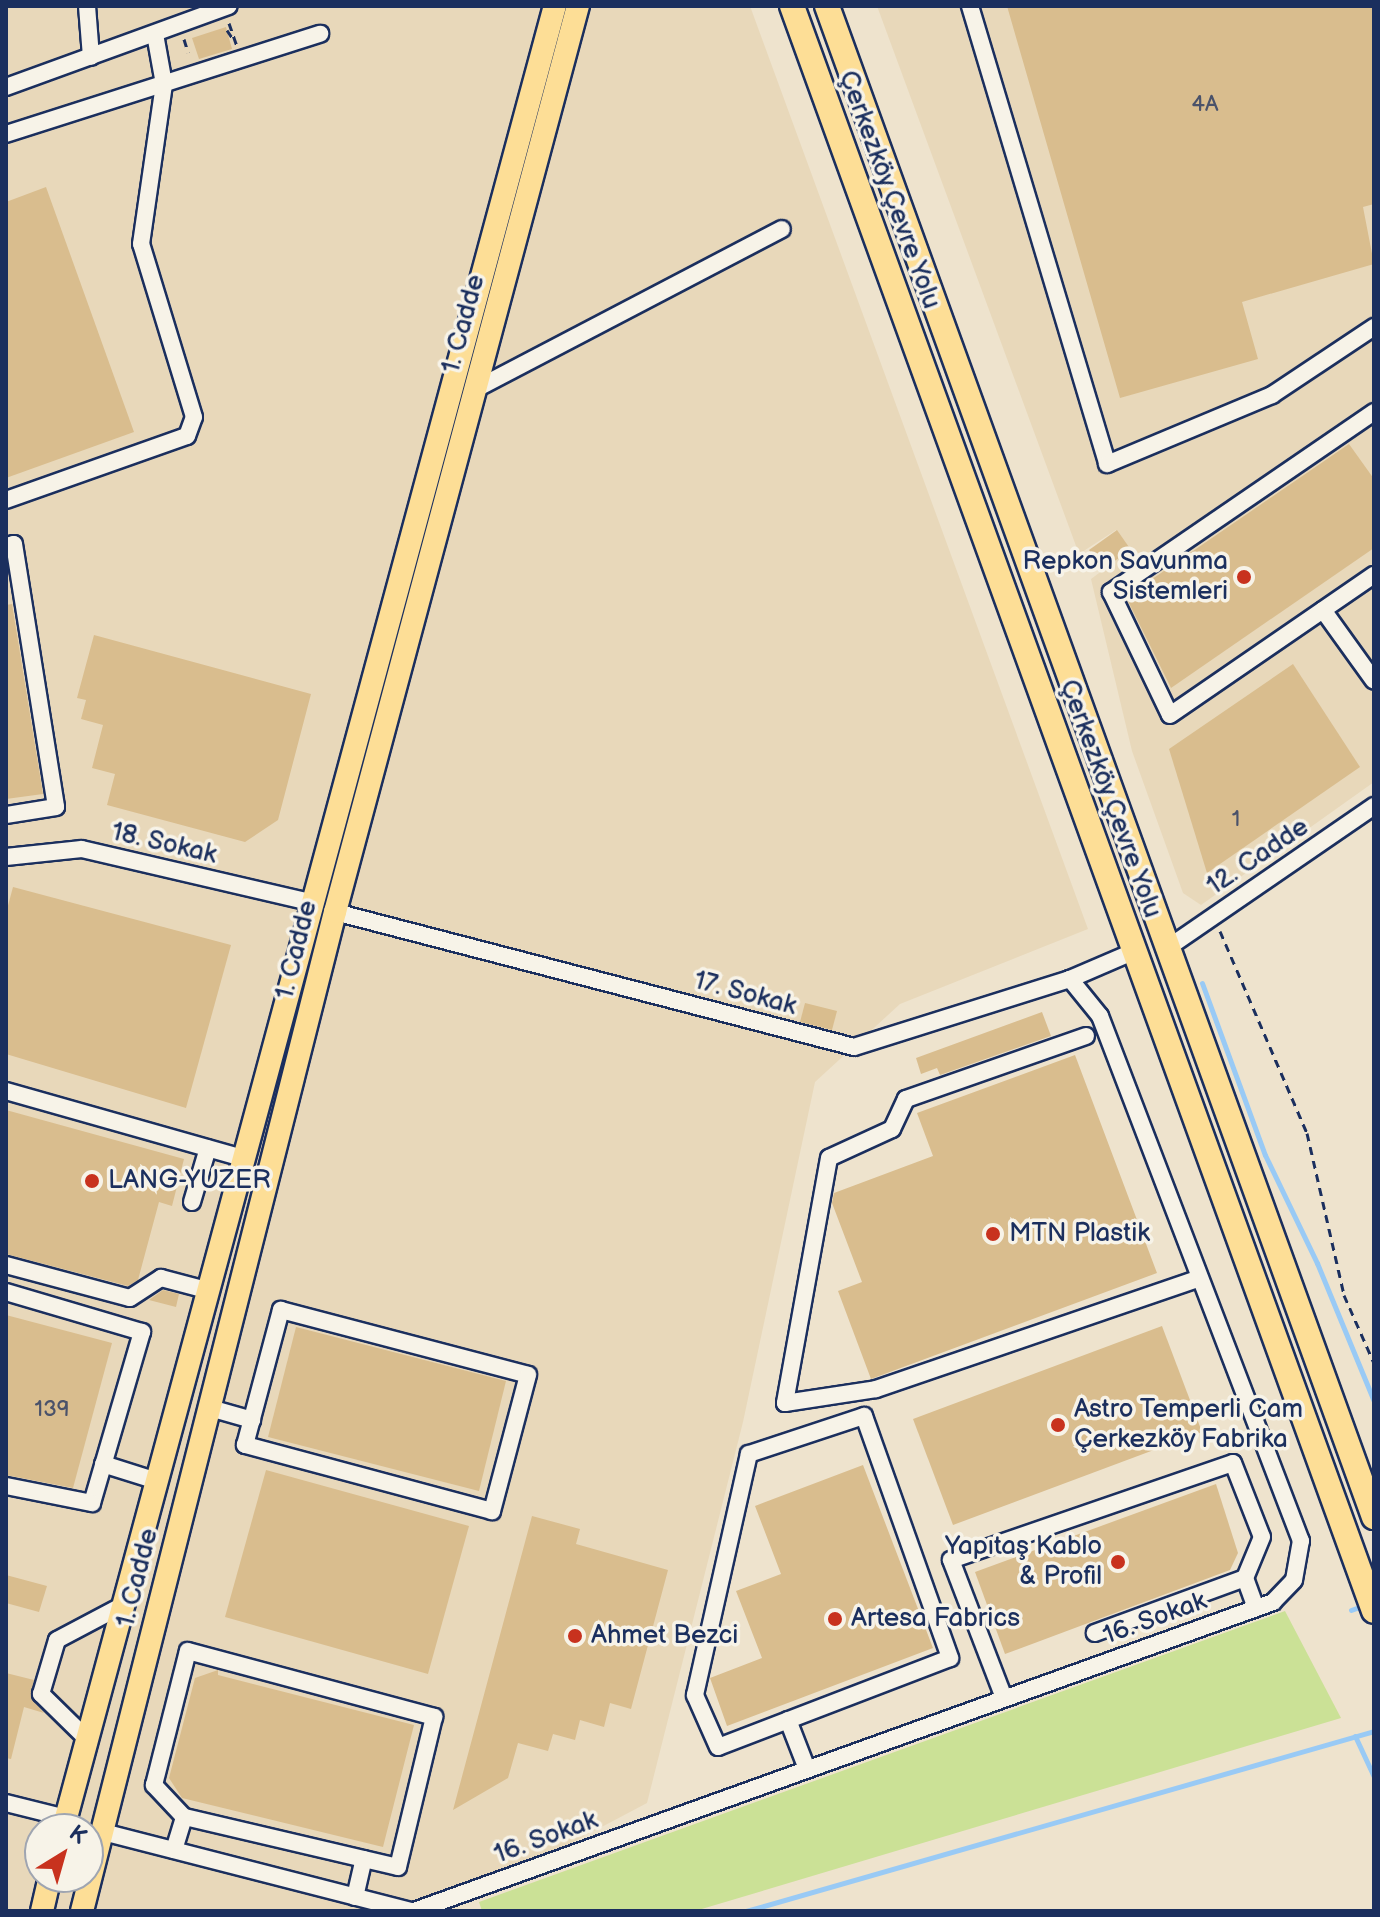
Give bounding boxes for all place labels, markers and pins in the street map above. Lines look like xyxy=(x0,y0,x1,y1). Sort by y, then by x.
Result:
place label: Repkon Savunma Sistemleri xyxy=(1022,546,1228,608)
marker: Repkon Savunma Sistemleri xyxy=(1235,568,1253,586)
place label: LANG-YUZER xyxy=(108,1165,271,1197)
marker: LANG-YUZER xyxy=(83,1172,101,1190)
place label: MTN Plastik xyxy=(1009,1218,1150,1250)
marker: MTN Plastik xyxy=(984,1225,1002,1243)
place label: Astro Temperli Cam Çerkezköy Fabrika xyxy=(1074,1394,1304,1456)
marker: Astro Temperli Cam Çerkezköy Fabrika xyxy=(1049,1416,1067,1434)
place label: Yapıtaş Kablo & Profil xyxy=(945,1531,1102,1592)
marker: Yapıtaş Kablo & Profil xyxy=(1109,1553,1127,1571)
place label: Artesa Fabrics xyxy=(851,1603,1020,1635)
marker: Artesa Fabrics xyxy=(826,1610,844,1628)
place label: Ahmet Bezci xyxy=(591,1620,738,1652)
marker: Ahmet Bezci xyxy=(566,1627,584,1645)

